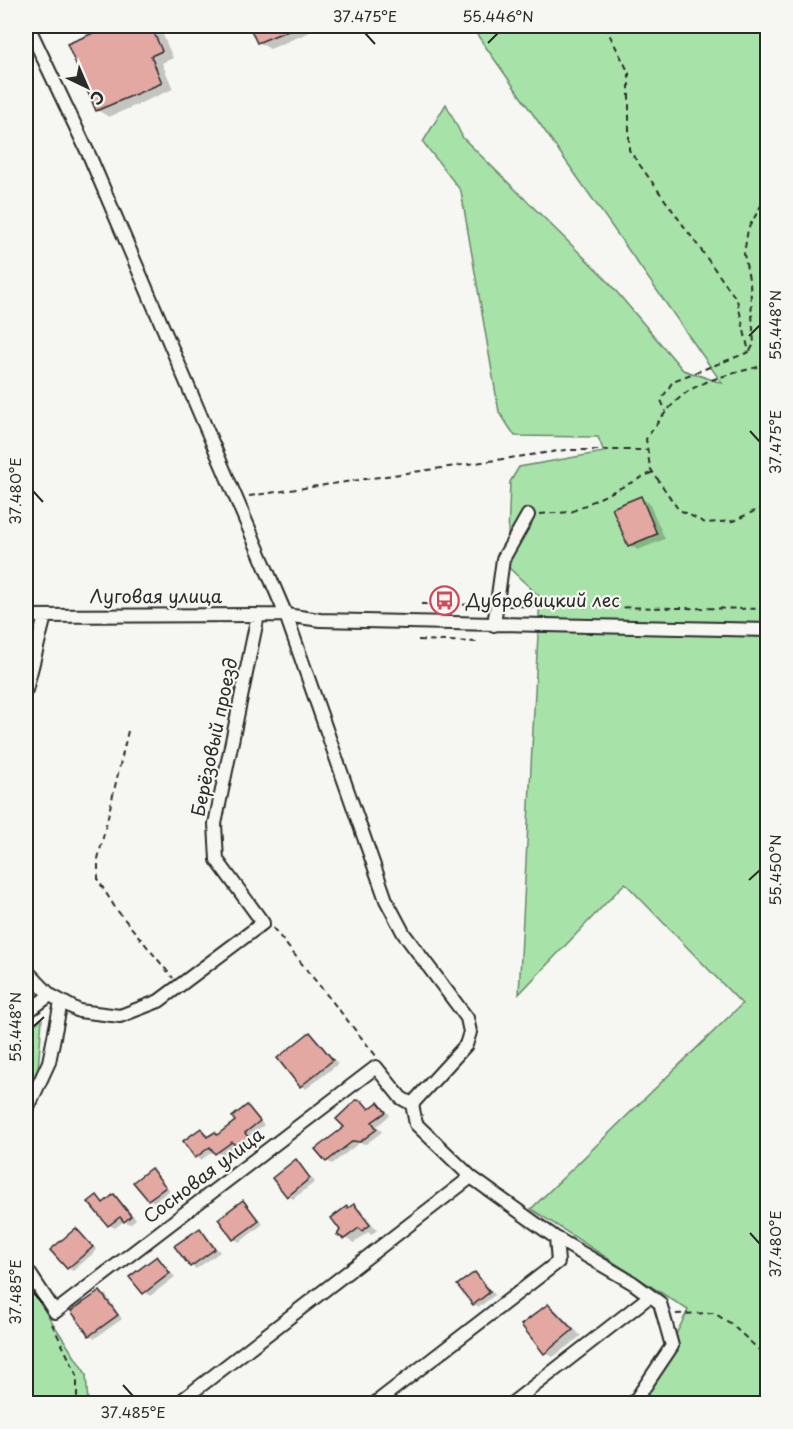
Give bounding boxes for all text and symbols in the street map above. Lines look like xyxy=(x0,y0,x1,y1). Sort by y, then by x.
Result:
text: 37.475°E xyxy=(333,4,397,27)
text: 55.446°N xyxy=(462,4,534,27)
north arrow xyxy=(57,57,117,117)
text: С xyxy=(85,86,111,111)
text: 55.448°N xyxy=(763,290,786,360)
text: 37.475°E xyxy=(763,410,786,474)
text: 37.480°E xyxy=(3,457,26,525)
street label: Луговая улица xyxy=(90,582,223,609)
bus stop icon: Дубровицкий лес xyxy=(429,585,461,617)
place label: Дубровицкий лес xyxy=(465,586,620,613)
street label: Берёзовый проезд xyxy=(184,655,244,818)
text: 55.450°N xyxy=(763,834,786,906)
text: 55.448°N xyxy=(3,992,26,1062)
street label: Сосновая улица xyxy=(137,1120,270,1229)
text: 37.480°E xyxy=(763,1210,786,1278)
text: 37.485°E xyxy=(3,1259,26,1325)
text: 37.485°E xyxy=(100,1400,166,1423)

